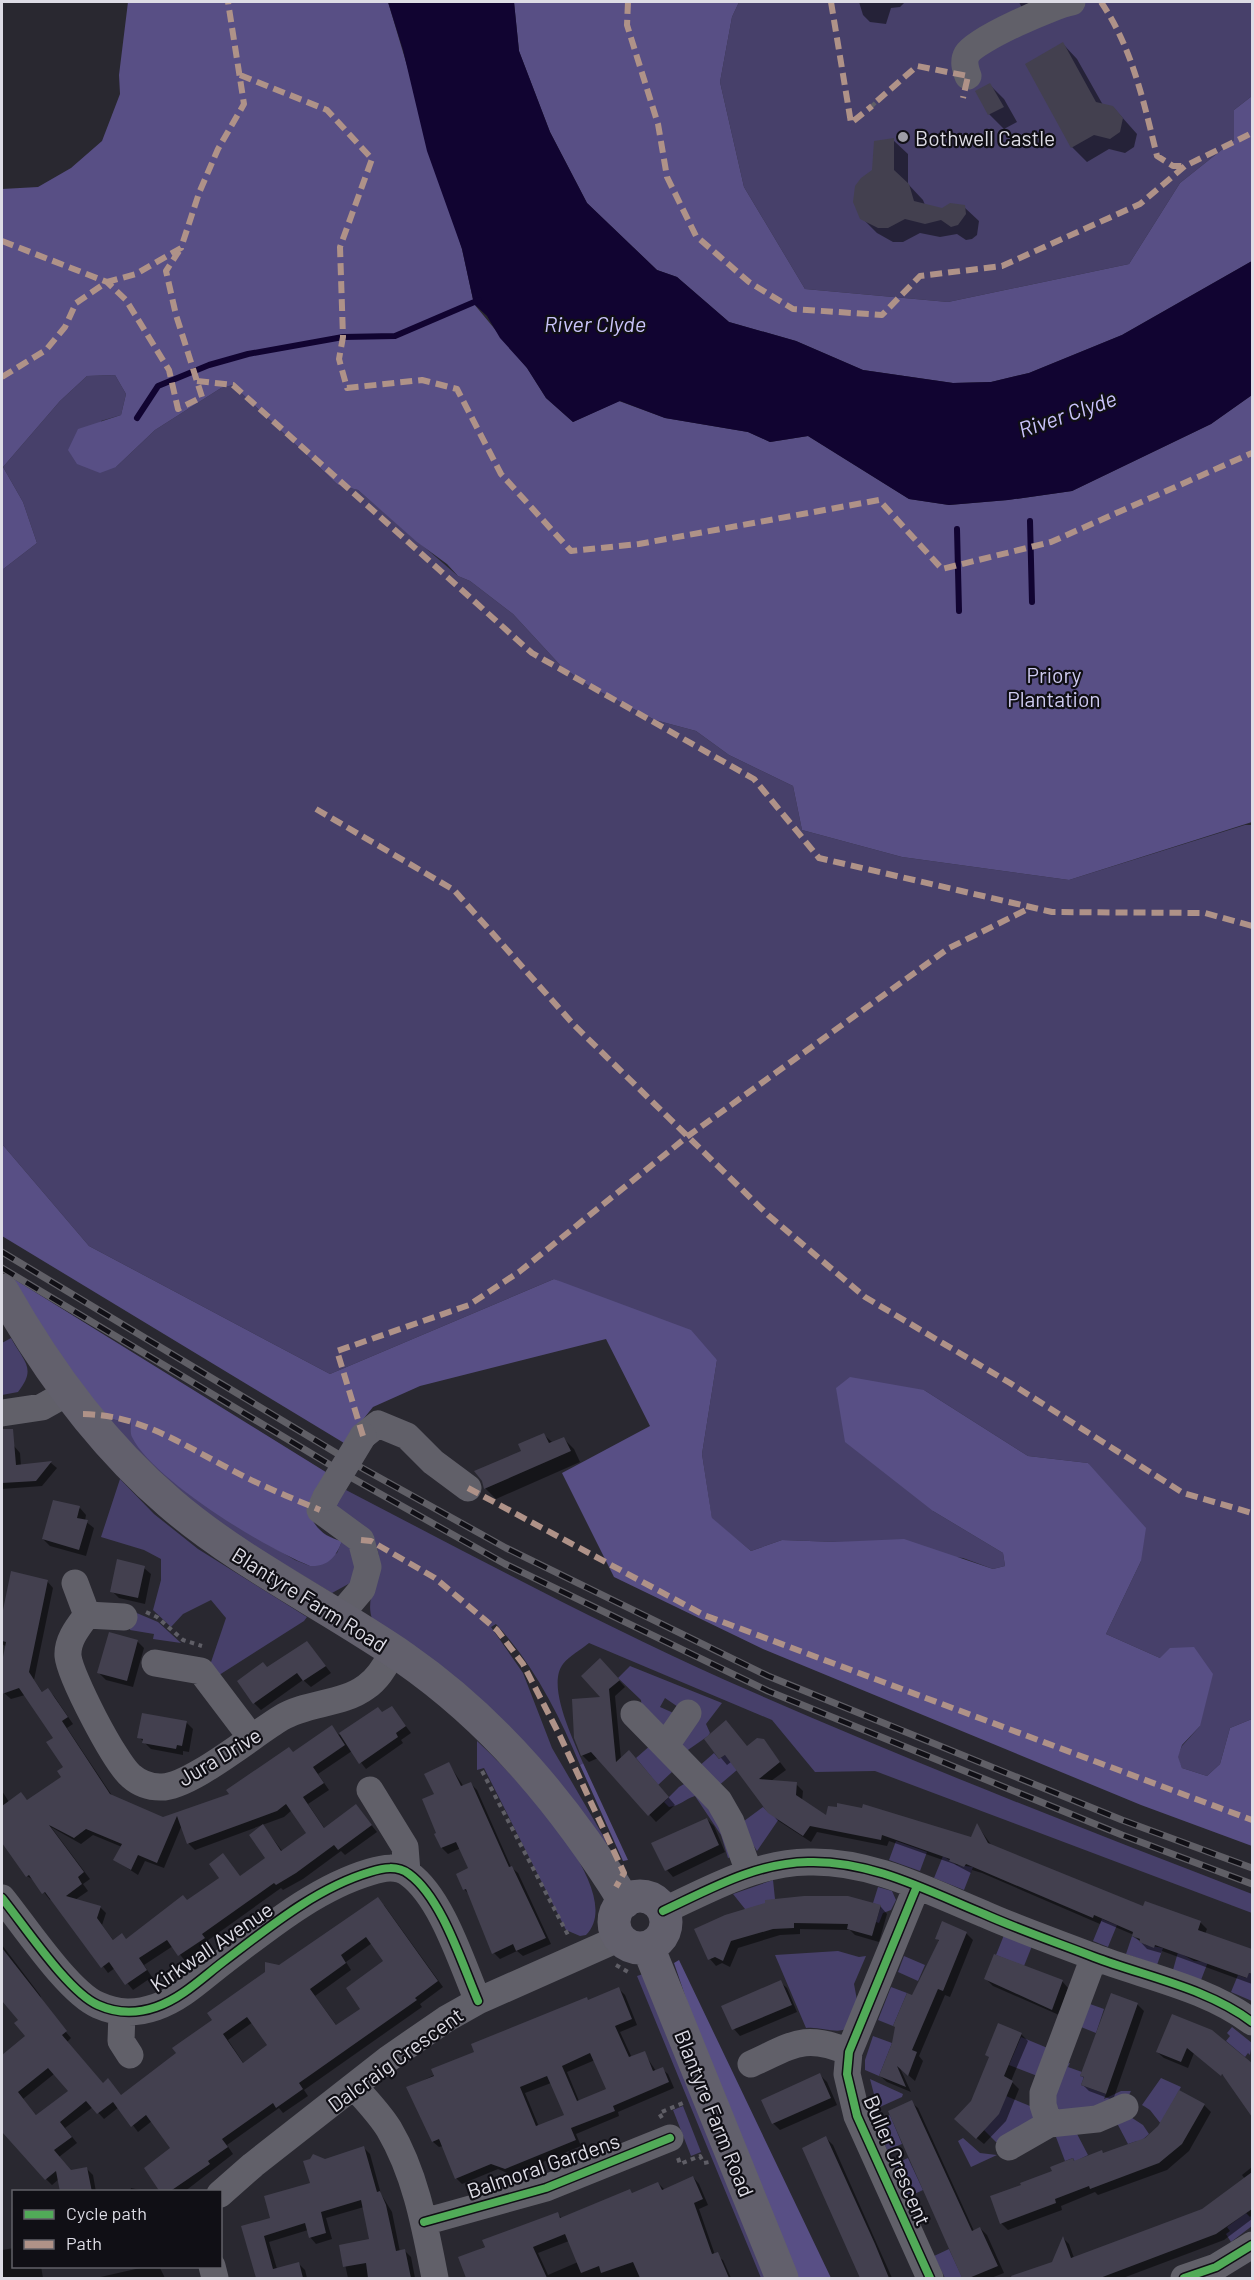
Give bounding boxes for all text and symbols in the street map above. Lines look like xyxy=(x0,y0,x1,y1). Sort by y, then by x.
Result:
place label: Bothwell Castle xyxy=(915,125,1055,150)
marker: Bothwell Castle xyxy=(896,130,910,144)
water label: River Clyde xyxy=(544,310,646,336)
water label: River Clyde xyxy=(1015,384,1119,442)
park label: Priory Plantation xyxy=(1007,662,1101,711)
street label: Blantyre Farm Road xyxy=(228,1541,392,1657)
street label: Jura Drive xyxy=(173,1721,265,1791)
street label: Kirkwall Avenue xyxy=(145,1896,277,1996)
street label: Dalcraig Crescent xyxy=(323,2002,467,2116)
street label: Blantyre Farm Road xyxy=(670,2026,760,2200)
street label: Buller Crescent xyxy=(859,2091,937,2229)
street label: Balmoral Gardens xyxy=(463,2127,623,2203)
legend xyxy=(12,2190,222,2268)
text: Cycle path xyxy=(66,2202,147,2224)
text: Path xyxy=(66,2232,102,2254)

